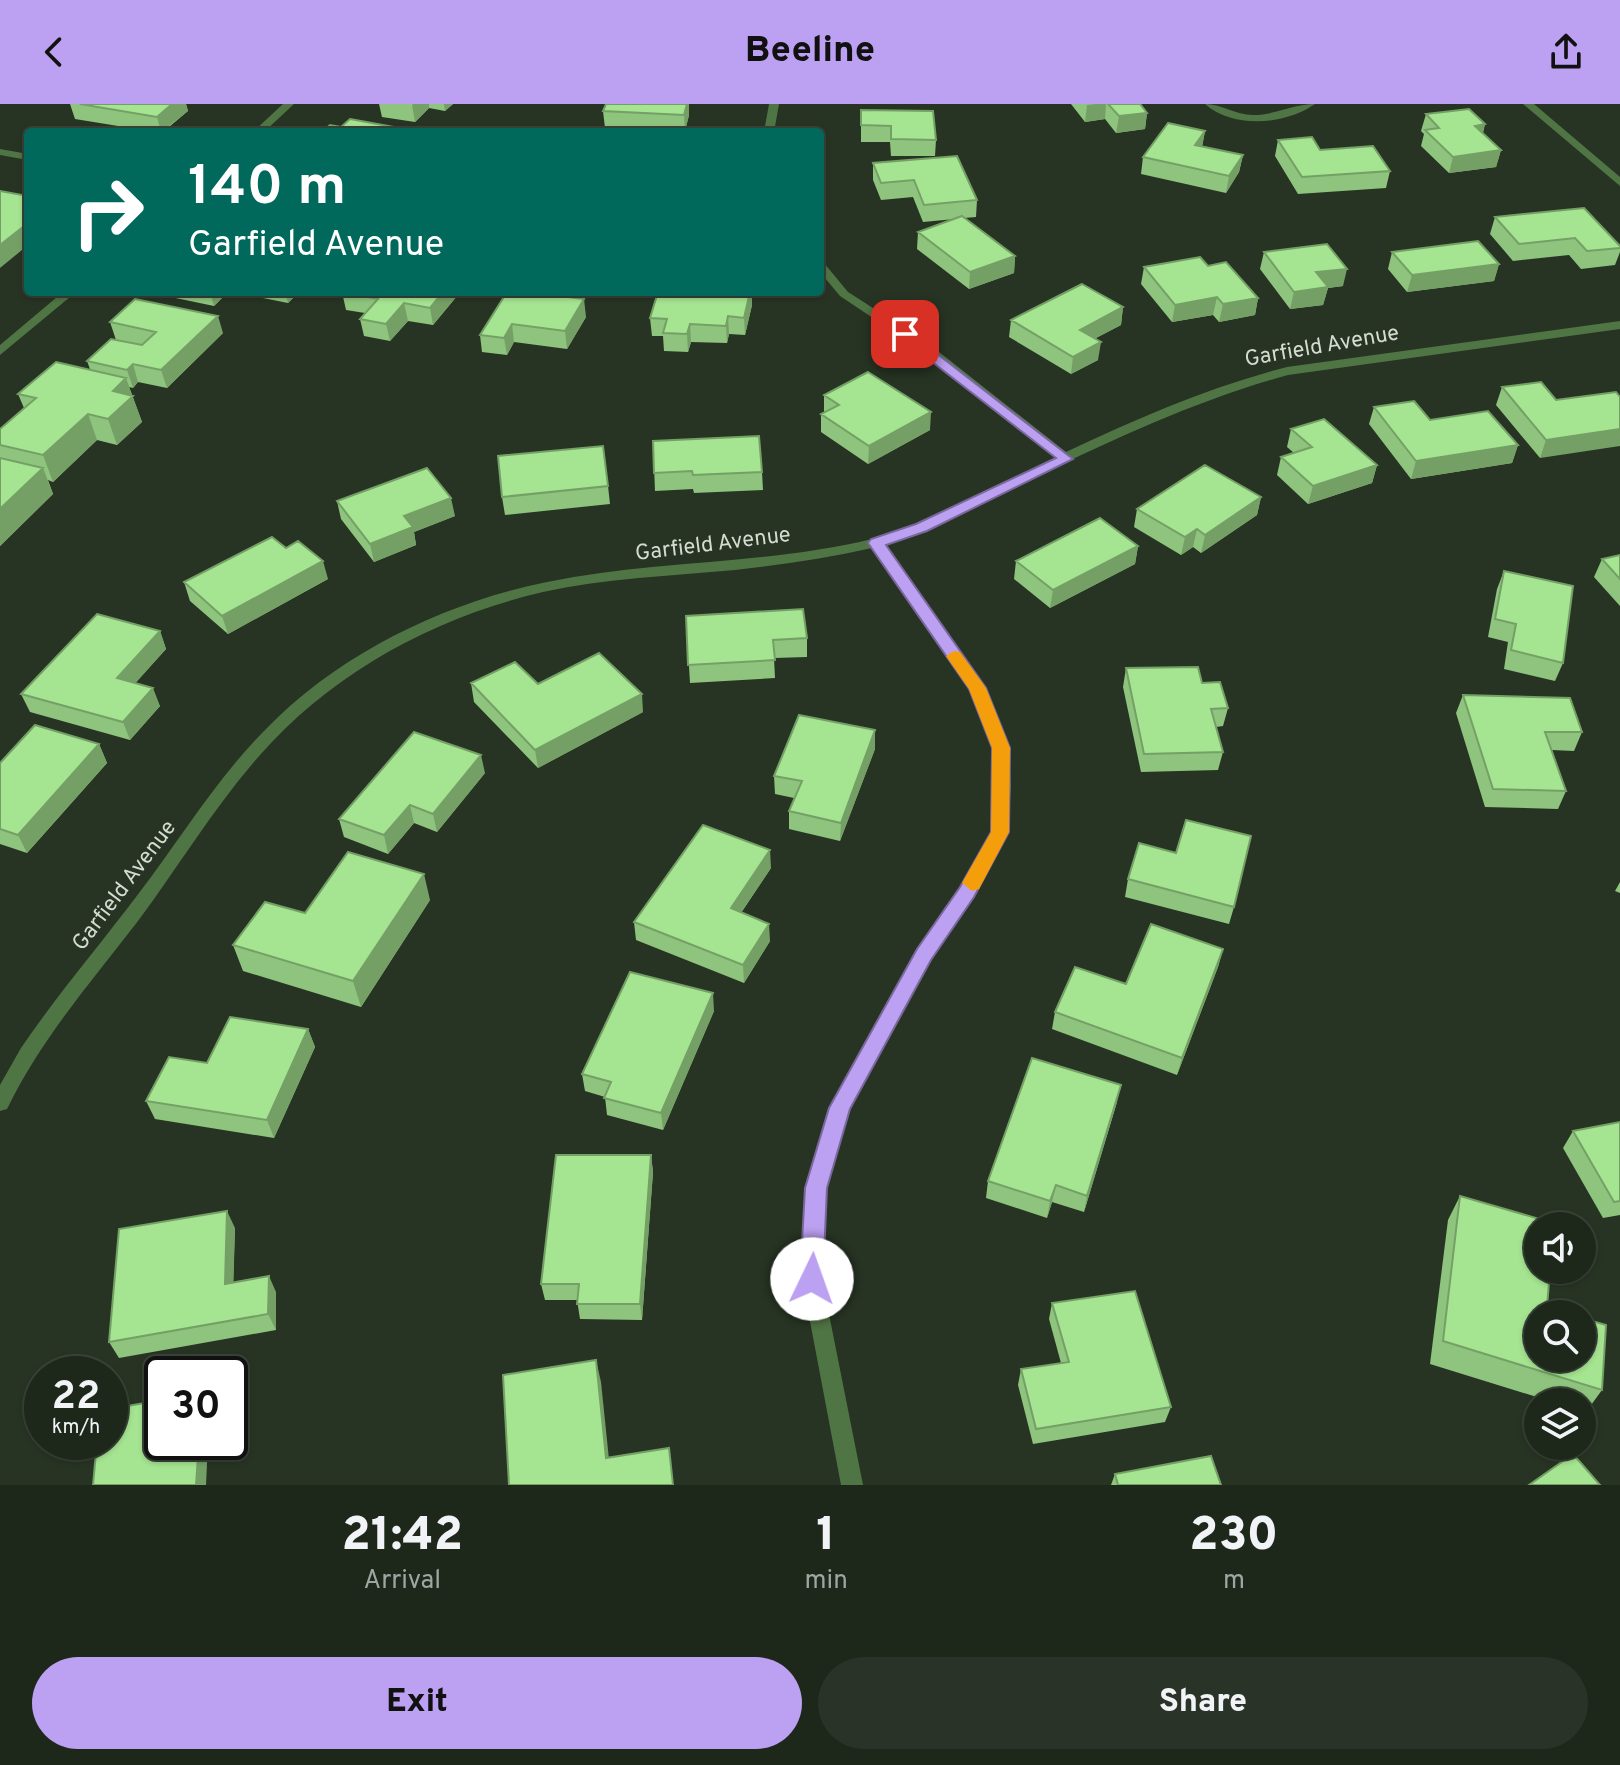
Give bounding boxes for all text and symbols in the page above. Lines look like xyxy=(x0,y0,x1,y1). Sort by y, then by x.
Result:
text: Beeline xyxy=(745,29,875,75)
icon: back xyxy=(32,30,76,74)
icon: share xyxy=(1544,30,1588,74)
text: 140 m xyxy=(188,154,346,224)
icon: right xyxy=(56,160,160,264)
text: Garfield Avenue xyxy=(188,223,444,269)
pin xyxy=(871,300,939,368)
icon: arrive xyxy=(883,312,927,356)
street label: Garfield Avenue xyxy=(1243,320,1401,374)
street label: Garfield Avenue xyxy=(634,522,792,568)
street label: Garfield Avenue xyxy=(67,815,183,957)
map controls xyxy=(1524,1212,1596,1460)
button: sound xyxy=(1524,1212,1596,1284)
position arrow xyxy=(770,1237,854,1321)
button: search xyxy=(1524,1300,1596,1372)
speed limit sign: 30 xyxy=(144,1356,248,1460)
text: 22 xyxy=(52,1373,100,1423)
button: layers xyxy=(1524,1388,1596,1460)
text: km/h xyxy=(52,1415,100,1441)
text: 21:42 xyxy=(342,1507,463,1567)
text: 1 xyxy=(816,1507,836,1567)
text: 230 xyxy=(1189,1507,1278,1567)
text: Arrival xyxy=(364,1565,441,1598)
text: min xyxy=(805,1565,848,1598)
text: m xyxy=(1223,1565,1245,1598)
button: Exit xyxy=(32,1657,802,1749)
button: Share xyxy=(818,1657,1588,1749)

